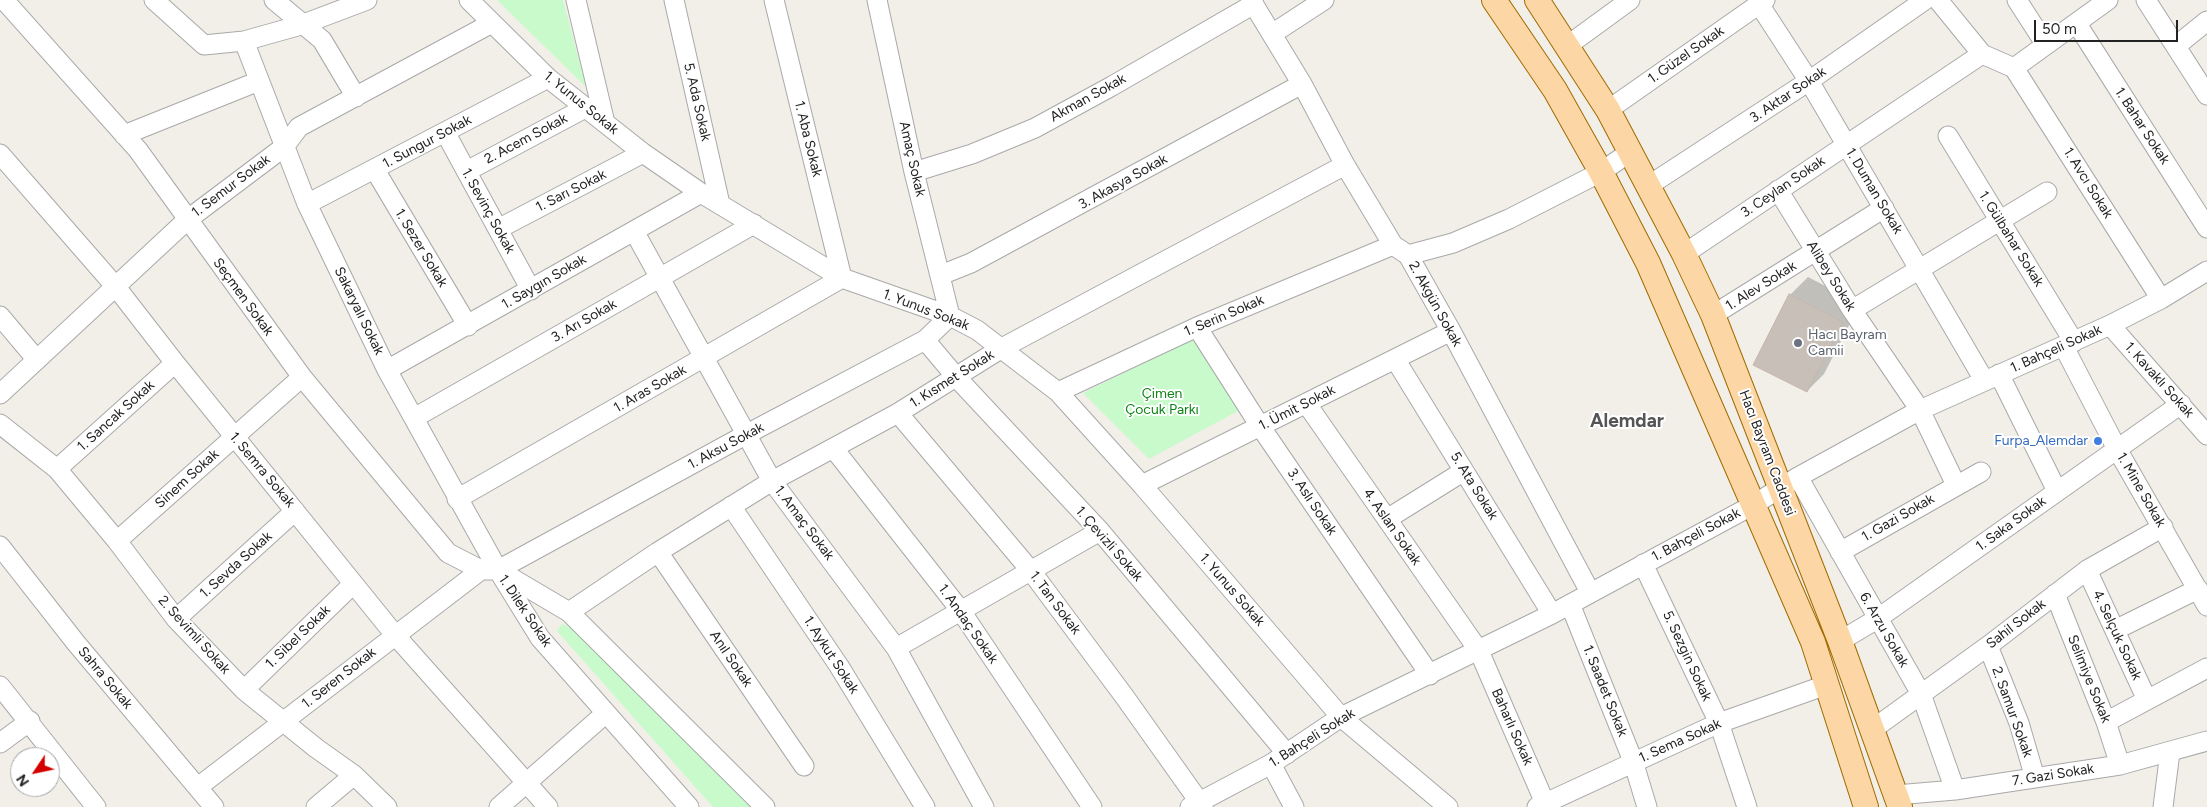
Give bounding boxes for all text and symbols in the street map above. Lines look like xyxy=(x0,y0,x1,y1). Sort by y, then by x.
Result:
scale bar xyxy=(2037,10,2181,42)
text: 50 m xyxy=(2042,20,2077,38)
street label: 1. Güzel Sokak xyxy=(1645,23,1727,87)
street label: 5. Ada Sokak xyxy=(680,61,714,143)
street label: 3. Aktar Sokak xyxy=(1747,63,1829,127)
street label: 1. Yunus Sokak xyxy=(540,68,622,138)
street label: Akman Sokak xyxy=(1047,70,1129,126)
street label: 1. Bahar Sokak xyxy=(2111,84,2173,168)
street label: 1. Aba Sokak xyxy=(790,99,826,179)
street label: 2. Acem Sokak xyxy=(482,110,570,168)
street label: 1. Sungur Sokak xyxy=(380,112,474,172)
street label: Amaç Sokak xyxy=(895,120,929,198)
street label: 1. Duman Sokak xyxy=(1842,145,1906,237)
street label: 1. Avcı Sokak xyxy=(2060,145,2116,221)
street label: 1. Semur Sokak xyxy=(189,151,273,221)
street label: 3. Akasya Sokak xyxy=(1076,151,1170,213)
street label: 3. Ceylan Sokak xyxy=(1738,153,1828,221)
street label: 1. Sevinç Sokak xyxy=(458,165,518,257)
street label: 1. Sarı Sokak xyxy=(533,166,609,216)
street label: 1. Gülbahar Sokak xyxy=(1975,188,2047,290)
street label: 1. Sezer Sokak xyxy=(391,206,451,290)
street label: Alibey Sokak xyxy=(1803,238,1859,314)
street label: 1. Saygın Sokak xyxy=(499,251,589,313)
street label: Seçmen Sokak xyxy=(209,255,277,339)
street label: 2. Akgün Sokak xyxy=(1405,258,1465,350)
street label: 1. Alev Sokak xyxy=(1723,258,1799,314)
street label: Sakaryalı Sokak xyxy=(330,264,388,358)
street label: 1. Yunus Sokak xyxy=(881,286,971,334)
street label: 1. Serin Sokak xyxy=(1182,292,1266,340)
street label: 3. Arı Sokak xyxy=(549,296,619,346)
street label: 1. Bahçeli Sokak xyxy=(2008,321,2104,377)
place label: Hacı Bayram Camii xyxy=(1808,327,1887,360)
marker: Hacı Bayram Camii xyxy=(1792,337,1804,349)
street label: 1. Kavaklı Sokak xyxy=(2121,339,2197,421)
street label: 1. Kısmet Sokak xyxy=(907,346,997,412)
street label: 1. Aras Sokak xyxy=(611,362,689,416)
street label: 1. Sancak Sokak xyxy=(74,377,158,455)
street label: 1. Ümit Sokak xyxy=(1256,382,1338,434)
park label: Çimen Çocuk Parkı xyxy=(1125,386,1199,418)
street label: Hacı Bayram Caddesi xyxy=(1735,388,1799,518)
district label: Alemdar xyxy=(1590,410,1664,432)
street label: 1. Aksu Sokak xyxy=(685,419,767,473)
street label: 1. Semra Sokak xyxy=(226,429,298,511)
place label: Furpa_Alemdar xyxy=(1994,433,2088,449)
marker: Furpa_Alemdar xyxy=(2092,435,2104,447)
street label: Sinem Sokak xyxy=(152,446,222,512)
street label: 5. Ata Sokak xyxy=(1446,449,1502,523)
street label: 1. Mine Sokak xyxy=(2113,450,2169,530)
street label: 3. Aslı Sokak xyxy=(1283,465,1341,539)
street label: 1. Amaç Sokak xyxy=(771,482,837,564)
street label: 4. Aslan Sokak xyxy=(1359,485,1425,569)
street label: 1. Gazi Sokak xyxy=(1859,491,1937,545)
street label: 1. Saka Sokak xyxy=(1973,493,2049,555)
street label: 1. Çevizli Sokak xyxy=(1072,503,1146,585)
street label: 1. Bahçeli Sokak xyxy=(1649,505,1743,565)
street label: 1. Sevda Sokak xyxy=(196,528,276,602)
street label: 1. Yunus Sokak xyxy=(1196,550,1268,630)
street label: 1. Tan Sokak xyxy=(1026,568,1084,638)
street label: 1. Dilek Sokak xyxy=(495,572,555,650)
street label: 1. Andaç Sokak xyxy=(934,581,1002,667)
street label: 4. Selçuk Sokak xyxy=(2089,587,2145,683)
street label: 6. Arzu Sokak xyxy=(1856,589,1912,671)
street label: 2. Sevimli Sokak xyxy=(154,592,234,678)
street label: Sahil Sokak xyxy=(1983,596,2049,652)
street label: 1. Sibel Sokak xyxy=(262,602,334,672)
street label: 5. Sezgin Sokak xyxy=(1659,608,1715,704)
street label: 1. Aykut Sokak xyxy=(800,613,862,697)
street label: Anıl Sokak xyxy=(706,628,756,690)
street label: Selimiye Sokak xyxy=(2064,633,2114,725)
street label: Sahra Sokak xyxy=(74,643,136,713)
street label: 1. Saadet Sokak xyxy=(1579,643,1631,739)
street label: 1. Seren Sokak xyxy=(299,644,379,712)
street label: 2. Samur Sokak xyxy=(1988,664,2036,760)
street label: Baharlı Sokak xyxy=(1488,686,1536,768)
street label: 1. Bahçeli Sokak xyxy=(1266,705,1358,771)
street label: 1. Sema Sokak xyxy=(1636,715,1724,767)
north arrow xyxy=(10,747,60,797)
street label: 7. Gazi Sokak xyxy=(2011,760,2095,790)
text: N xyxy=(13,771,33,789)

